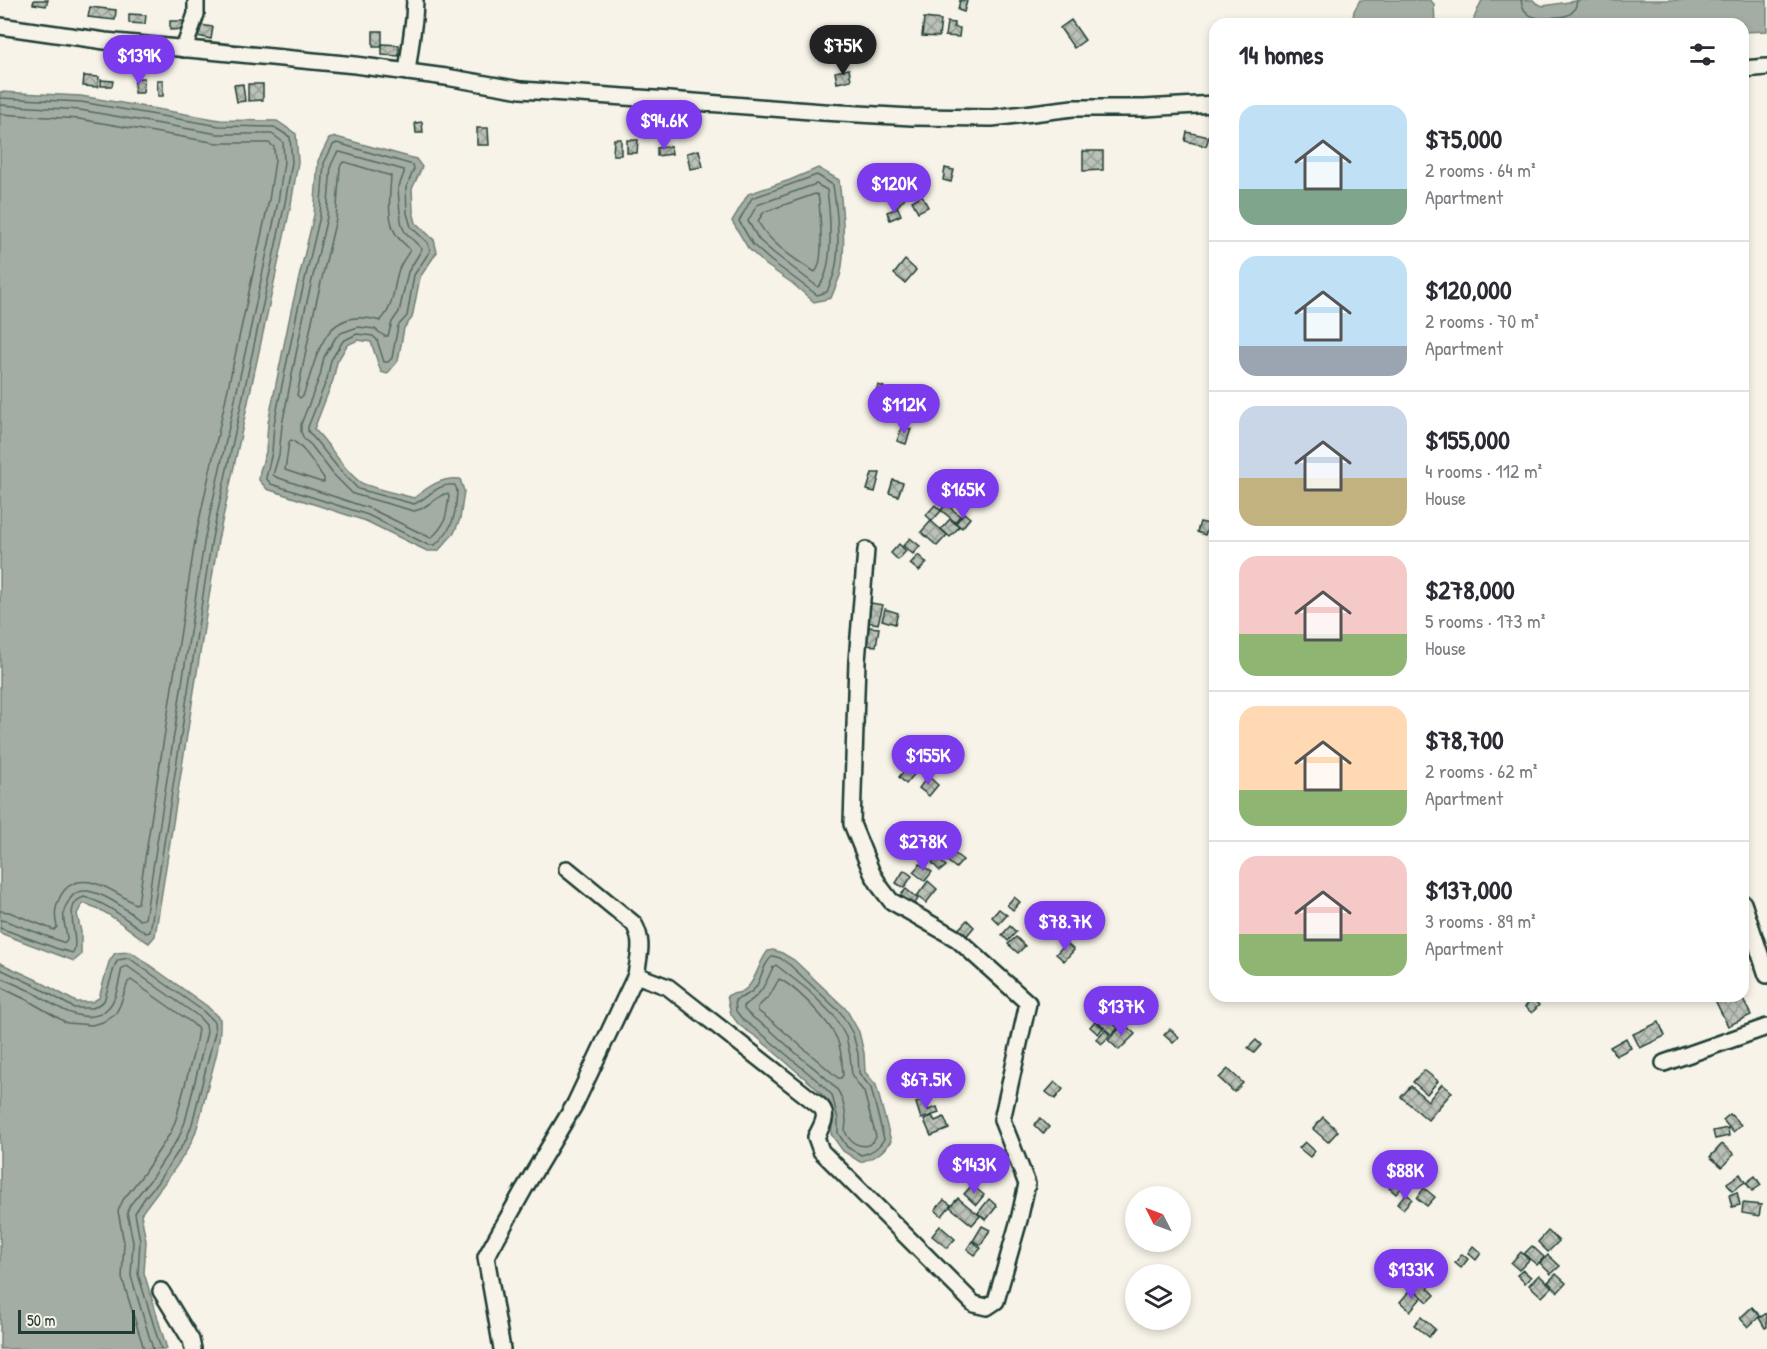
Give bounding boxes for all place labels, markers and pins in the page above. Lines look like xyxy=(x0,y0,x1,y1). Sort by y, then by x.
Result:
pin: $75K xyxy=(807,25,879,76)
pin: $139K xyxy=(97,35,181,86)
pin: $94.6K xyxy=(615,100,713,151)
pin: $120K xyxy=(852,163,936,214)
pin: $112K xyxy=(862,384,946,435)
pin: $165K xyxy=(921,469,1005,520)
pin: $155K xyxy=(886,735,970,786)
pin: $278K xyxy=(881,821,965,872)
pin: $78.7K xyxy=(1016,901,1114,952)
pin: $137K xyxy=(1079,986,1163,1037)
pin: $67.5K xyxy=(877,1059,975,1110)
pin: $143K xyxy=(932,1144,1016,1195)
pin: $88K xyxy=(1369,1150,1441,1201)
pin: $133K xyxy=(1369,1249,1453,1300)

